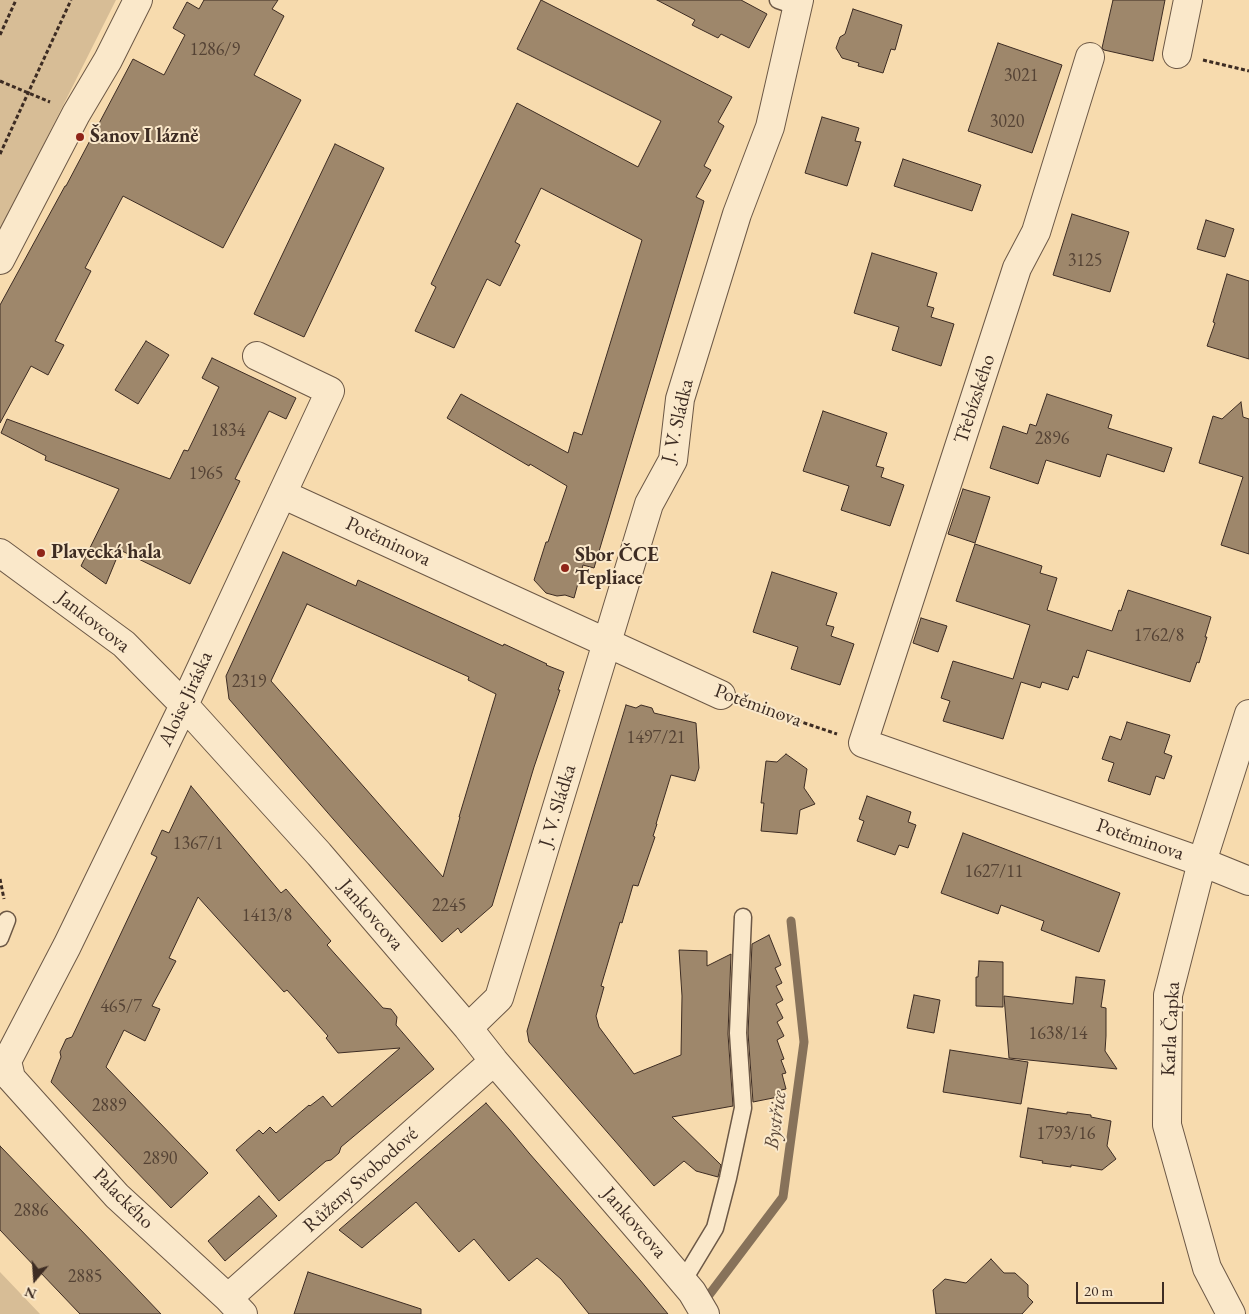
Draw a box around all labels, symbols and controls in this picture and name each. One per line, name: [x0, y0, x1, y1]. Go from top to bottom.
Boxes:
house number: 1286/9: [190, 39, 240, 61]
house number: 3021: [1004, 65, 1038, 87]
house number: 3020: [990, 111, 1024, 133]
place label: Šanov I lázně: [90, 125, 199, 149]
marker: Šanov I lázně: [74, 131, 86, 143]
house number: 3125: [1068, 250, 1102, 272]
street label: Třebízského: [949, 351, 1001, 447]
street label: J. V. Sládka: [657, 377, 699, 465]
house number: 1834: [211, 420, 245, 442]
house number: 2896: [1035, 428, 1069, 450]
house number: 1965: [189, 463, 223, 485]
street label: Potěminova: [342, 512, 434, 572]
place label: Plavecká hala: [51, 541, 162, 565]
place label: Sbor ČCE Tepliace: [575, 544, 659, 591]
marker: Plavecká hala: [35, 547, 47, 559]
marker: Sbor ČCE Tepliace: [559, 562, 571, 574]
street label: Jankovcova: [52, 586, 134, 658]
house number: 1762/8: [1134, 625, 1184, 647]
street label: Aloise Jiráska: [154, 648, 218, 750]
house number: 2319: [232, 671, 266, 693]
street label: Potěminova: [711, 679, 805, 733]
house number: 1497/21: [626, 727, 686, 749]
street label: J. V. Sládka: [534, 762, 582, 850]
street label: Potěminova: [1093, 814, 1187, 866]
house number: 1367/1: [173, 833, 223, 855]
house number: 1627/11: [964, 861, 1024, 883]
street label: Jankovcova: [334, 875, 408, 955]
house number: 2245: [432, 895, 466, 917]
house number: 1413/8: [242, 905, 292, 927]
street label: Karla Čapka: [1157, 981, 1185, 1077]
house number: 465/7: [100, 996, 142, 1018]
house number: 1638/14: [1028, 1023, 1088, 1045]
water label: Bystřice: [759, 1089, 793, 1151]
house number: 2889: [92, 1095, 126, 1117]
street label: Růženy Svobodové: [299, 1122, 423, 1238]
house number: 1793/16: [1036, 1123, 1096, 1145]
house number: 2890: [143, 1148, 177, 1170]
street label: Palackého: [88, 1164, 158, 1234]
street label: Jankovcova: [597, 1183, 671, 1263]
house number: 2886: [14, 1200, 48, 1222]
north arrow: [10, 1254, 60, 1304]
house number: 2885: [68, 1266, 102, 1288]
scale bar: [1079, 1272, 1166, 1304]
text: 20 m: [1084, 1281, 1113, 1300]
text: N: [22, 1283, 39, 1304]

